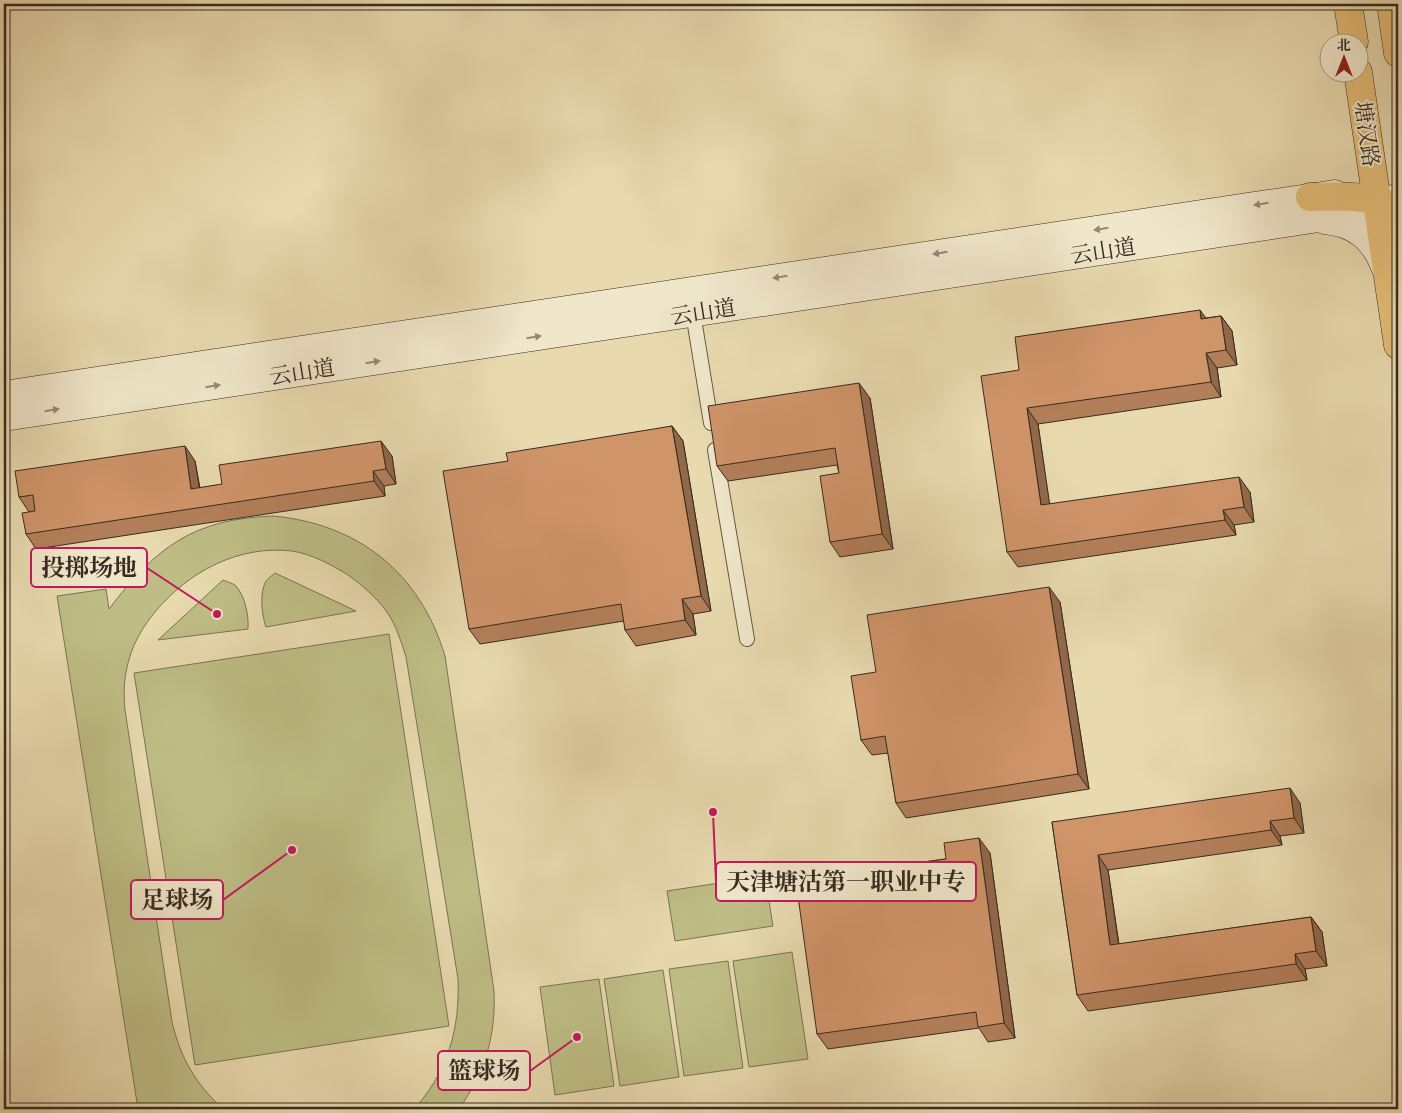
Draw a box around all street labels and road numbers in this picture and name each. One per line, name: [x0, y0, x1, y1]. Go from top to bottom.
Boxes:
street label: 塘汉路: [1348, 99, 1386, 169]
street label: 云山道: [1068, 232, 1138, 270]
street label: 云山道: [668, 293, 738, 331]
street label: 云山道: [267, 353, 337, 391]

